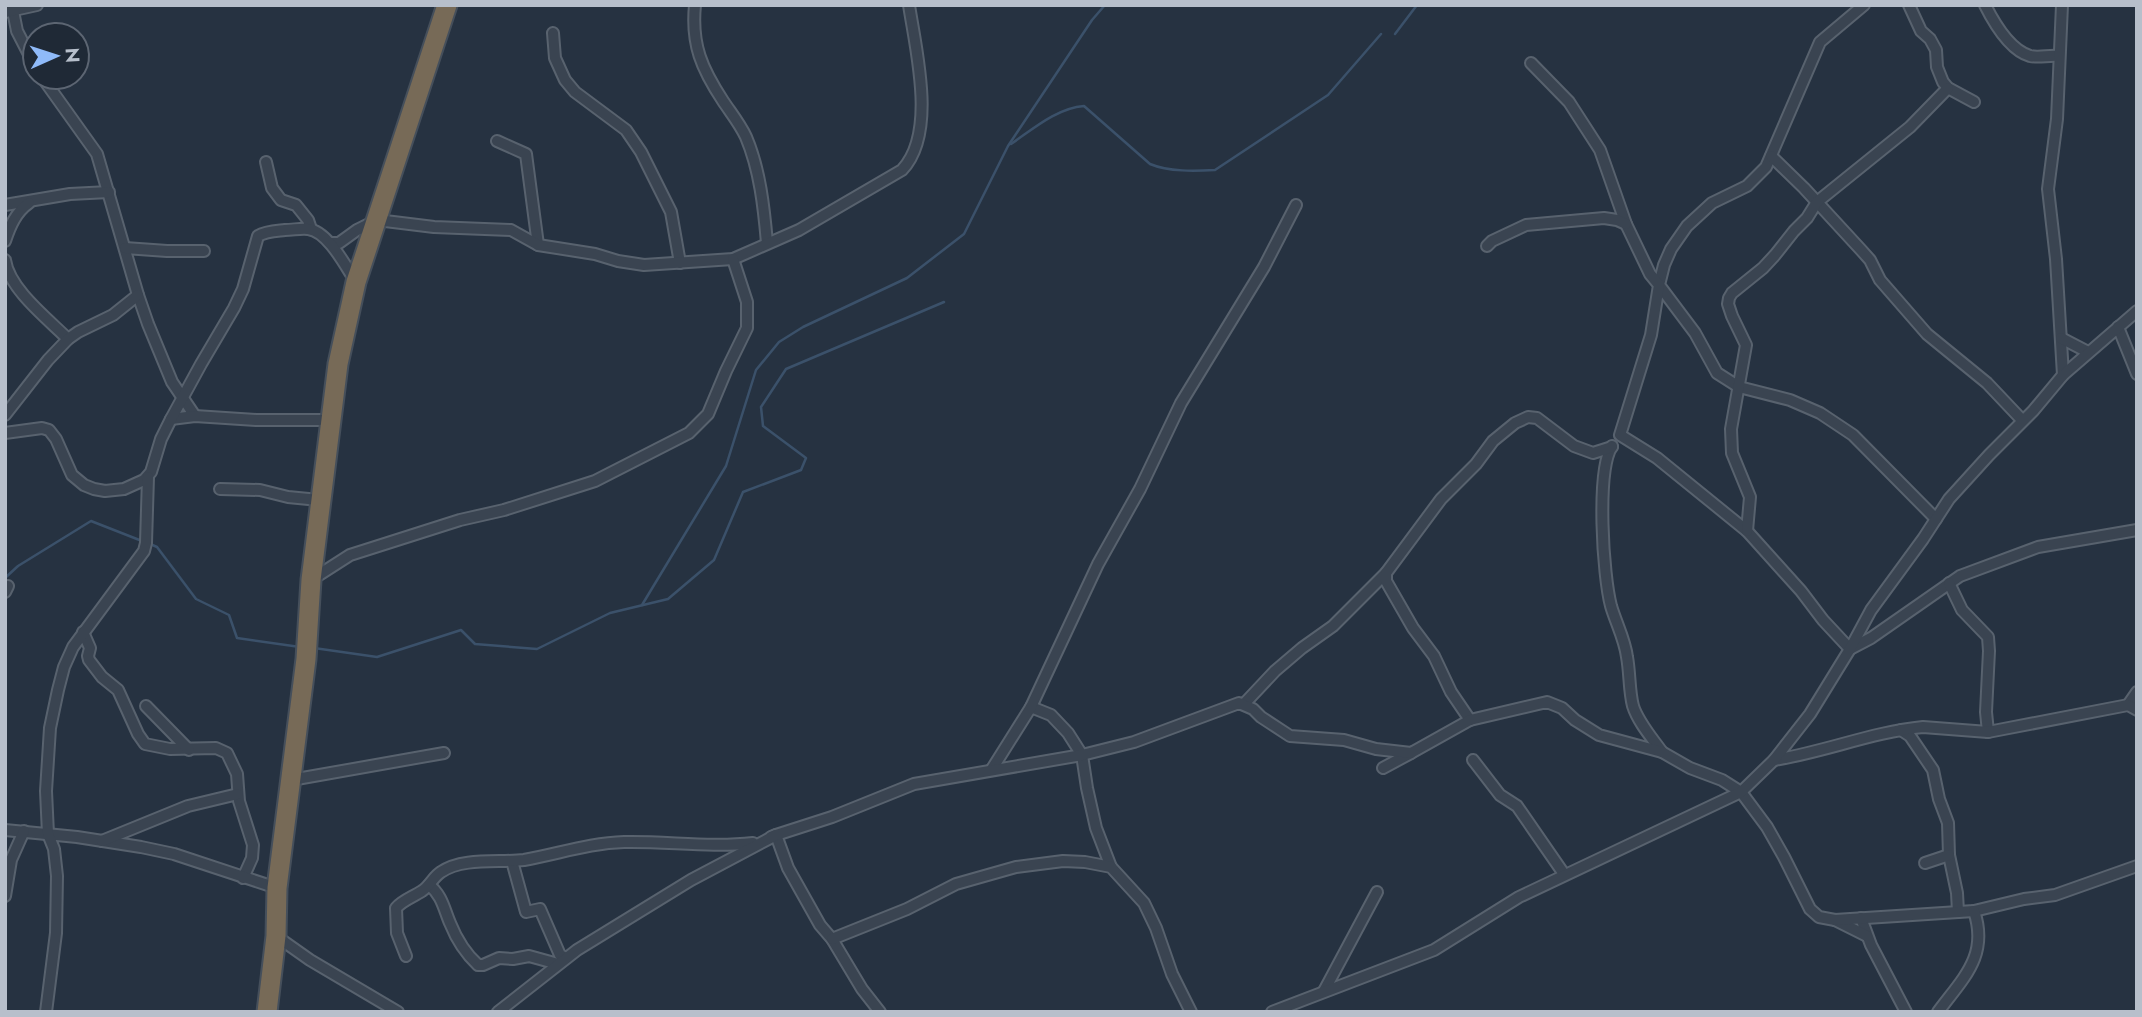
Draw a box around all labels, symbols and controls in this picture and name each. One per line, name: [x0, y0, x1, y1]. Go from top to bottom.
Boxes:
north arrow: [21, 21, 91, 91]
text: N: [59, 47, 86, 63]

